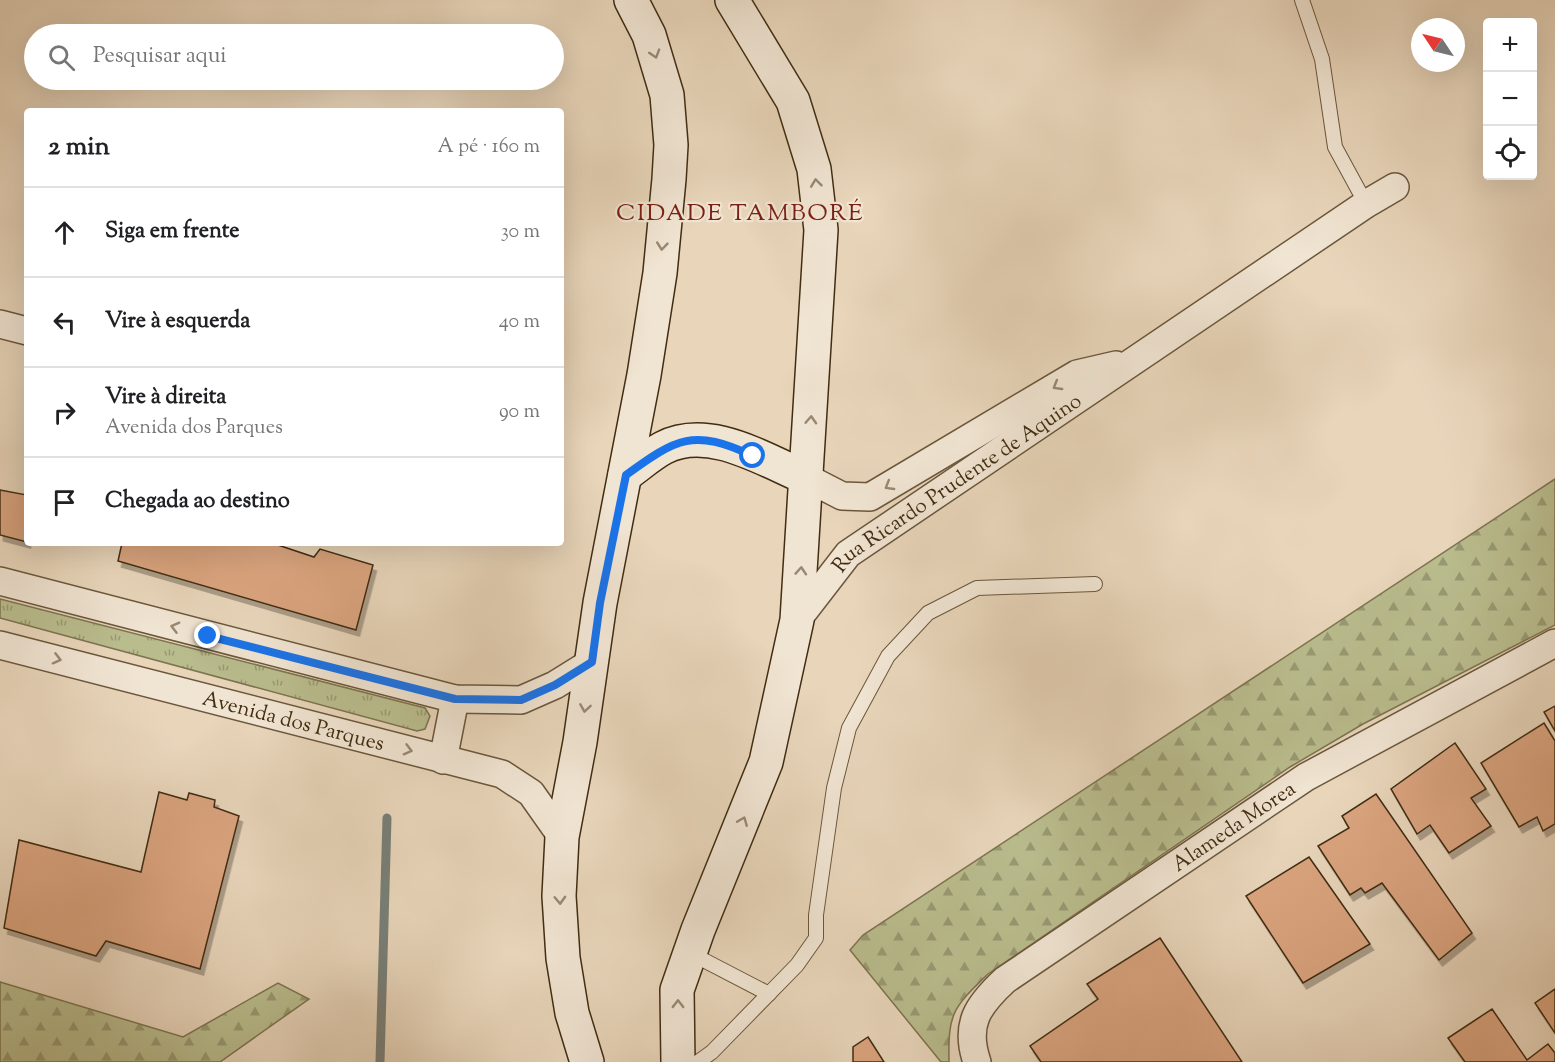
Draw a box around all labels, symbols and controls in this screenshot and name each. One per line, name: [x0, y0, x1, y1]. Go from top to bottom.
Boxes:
north arrow: [1411, 18, 1465, 72]
map controls: [1483, 18, 1537, 180]
button: +: [1483, 18, 1537, 72]
search box: [24, 24, 564, 90]
icon: search: [45, 41, 78, 74]
text: Pesquisar aqui: [93, 41, 227, 73]
one-way arrow: [647, 48, 660, 58]
button: −: [1483, 72, 1537, 126]
button: locate: [1483, 126, 1537, 180]
text: 2 min: [48, 129, 110, 166]
text: A pé · 160 m: [437, 133, 540, 162]
one-way arrow: [810, 179, 822, 188]
district label: CIDADE TAMBORÉ: [616, 197, 864, 231]
icon: ahead: [48, 216, 81, 249]
text: Siga em frente: [105, 216, 240, 248]
text: 30 m: [501, 218, 540, 247]
one-way arrow: [656, 242, 669, 251]
icon: left: [48, 306, 81, 339]
text: Vire à esquerda: [105, 306, 250, 338]
text: 40 m: [499, 308, 540, 337]
one-way arrow: [1053, 379, 1063, 391]
text: Vire à direita: [105, 382, 227, 414]
street label: Rua Ricardo Prudente de Aquino: [826, 387, 1088, 580]
icon: right: [48, 396, 81, 429]
text: 90 m: [499, 398, 540, 427]
text: Avenida dos Parques: [105, 414, 283, 443]
one-way arrow: [804, 415, 817, 424]
route start: [739, 442, 765, 468]
one-way arrow: [885, 478, 895, 490]
icon: arrive: [48, 486, 81, 519]
text: Chegada ao destino: [105, 486, 290, 518]
one-way arrow: [794, 566, 807, 575]
one-way arrow: [170, 621, 180, 634]
route end: [194, 622, 220, 648]
one-way arrow: [52, 652, 62, 665]
street label: Avenida dos Parques: [199, 685, 387, 760]
one-way arrow: [580, 703, 592, 712]
one-way arrow: [403, 743, 413, 756]
street label: Alameda Morea: [1167, 775, 1303, 880]
one-way arrow: [736, 816, 748, 827]
one-way arrow: [553, 896, 566, 905]
one-way arrow: [671, 999, 684, 1008]

